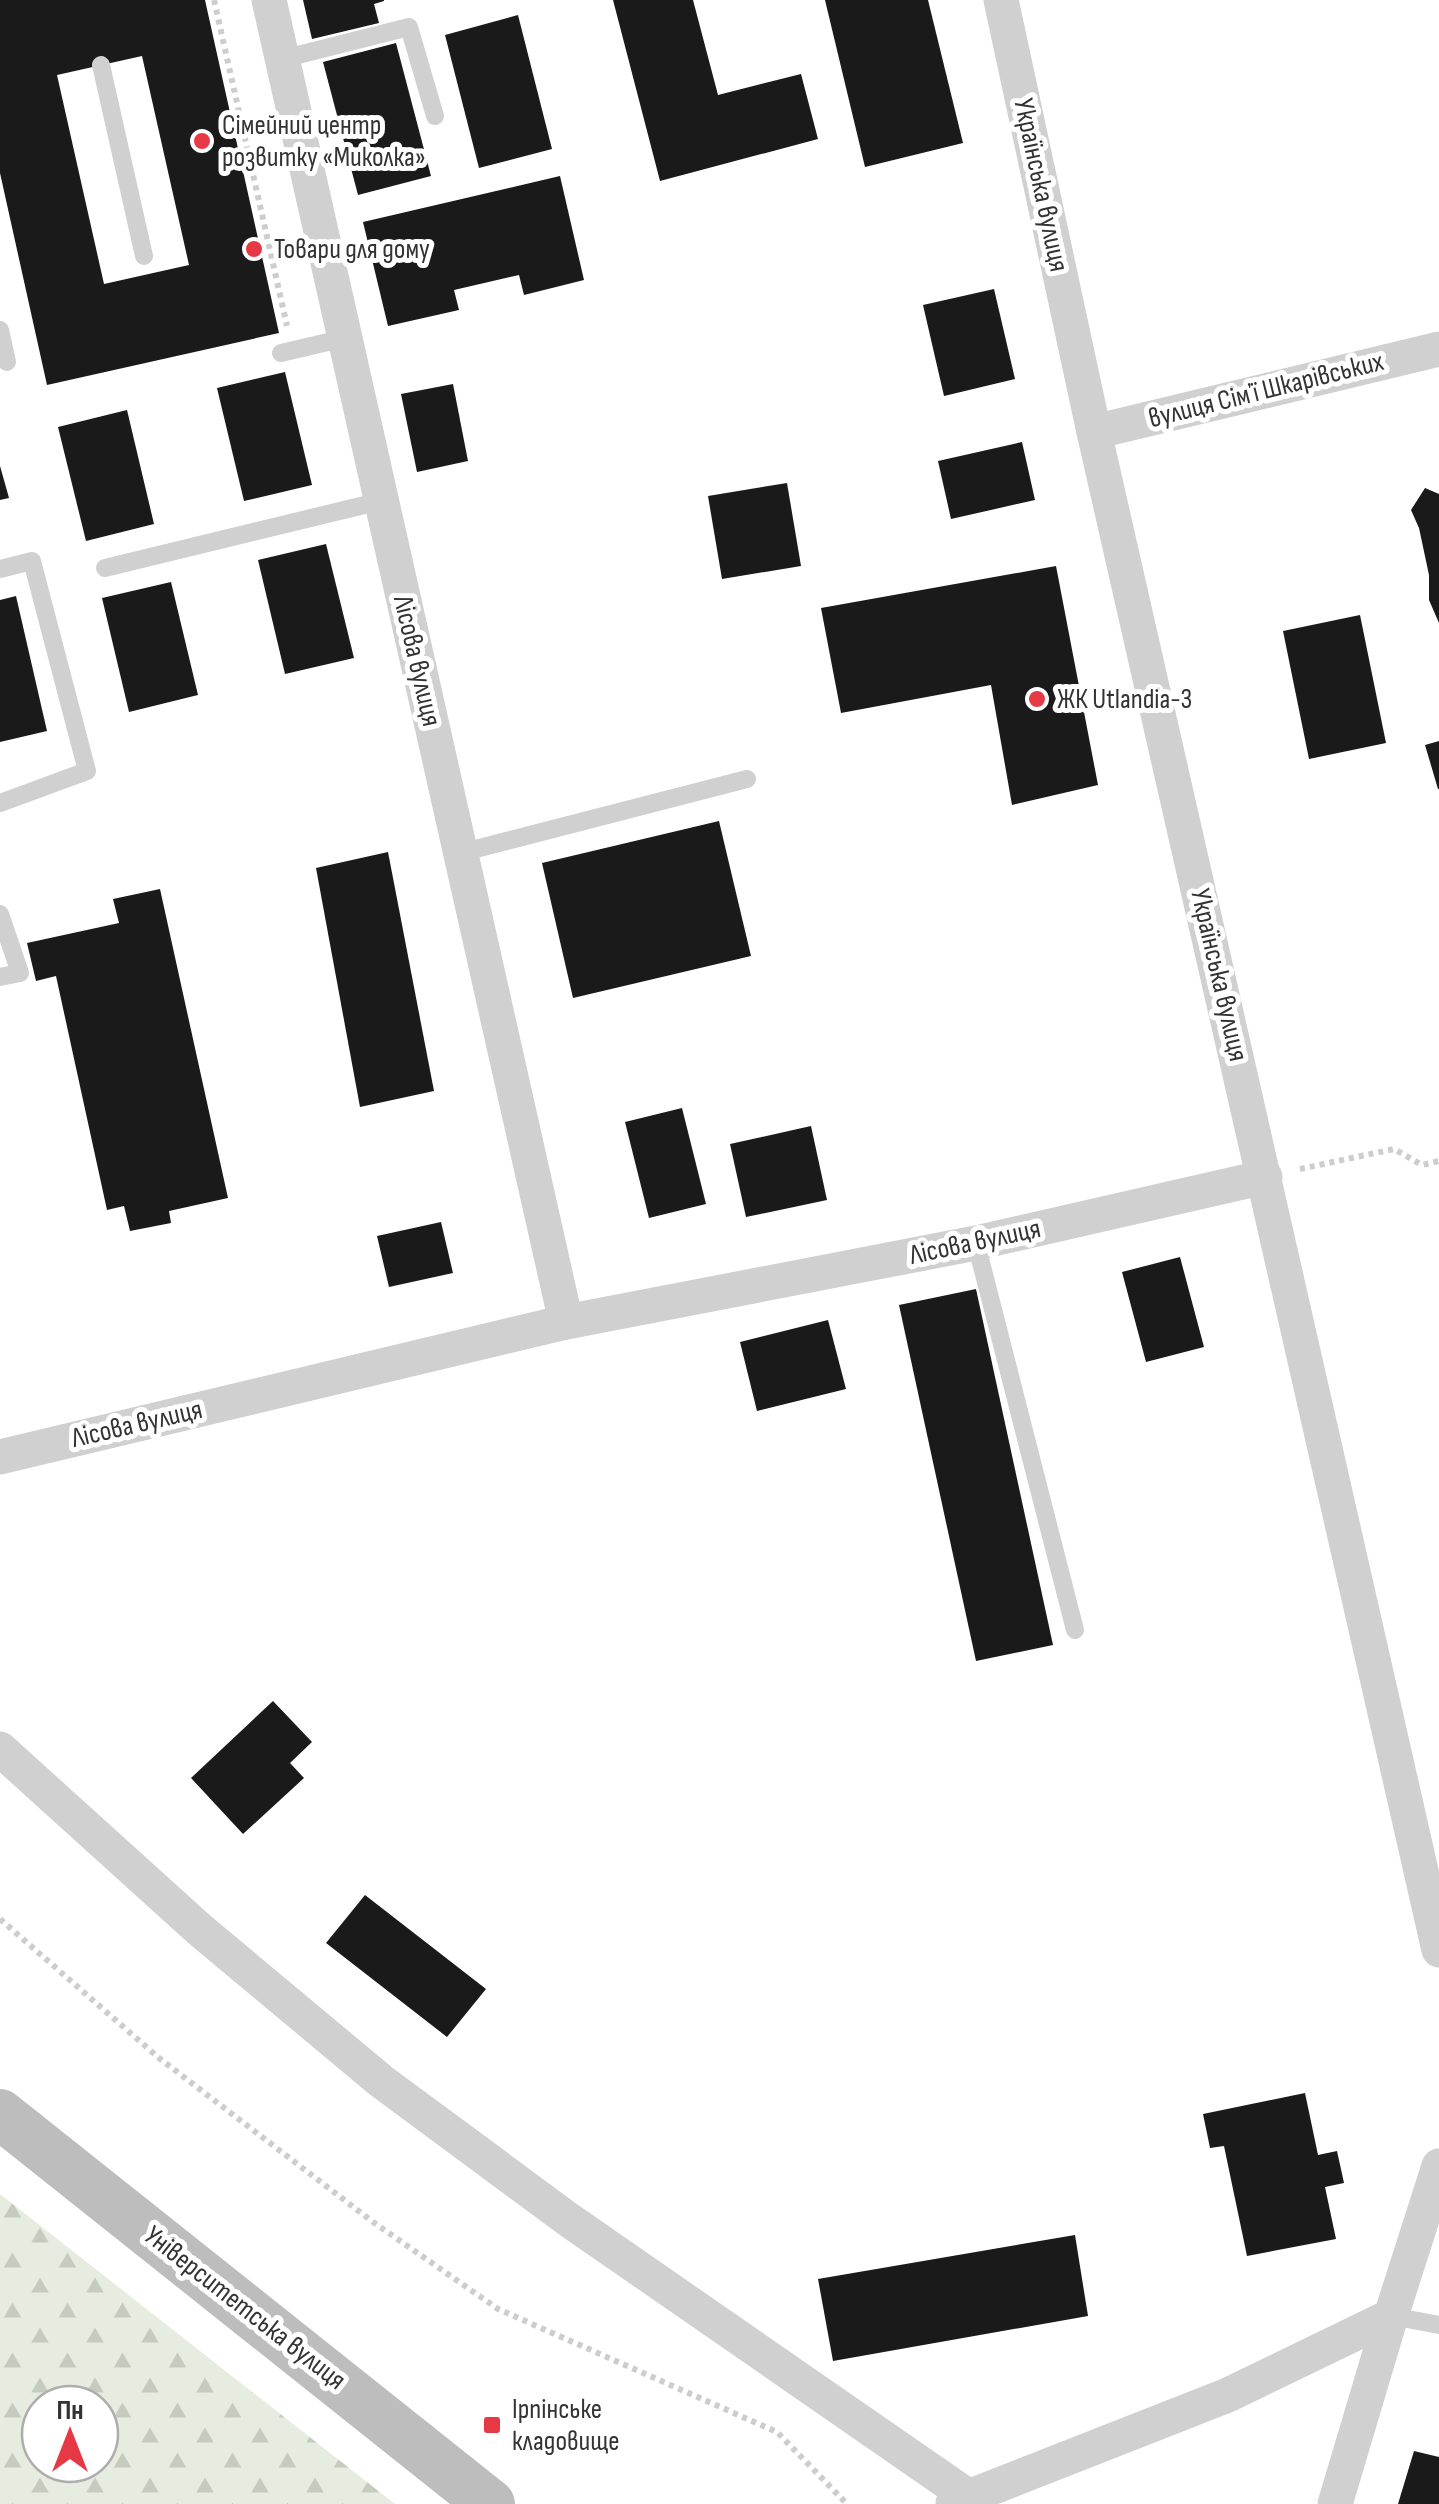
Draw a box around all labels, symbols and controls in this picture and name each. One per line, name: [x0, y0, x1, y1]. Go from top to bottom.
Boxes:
street label: Українська вулиця: [1007, 95, 1075, 275]
place label: Сімейний центр розвитку «Миколка»: [222, 109, 426, 174]
marker: Сімейний центр розвитку «Миколка»: [191, 130, 213, 152]
place label: Товари для дому: [274, 233, 430, 266]
marker: Товари для дому: [243, 238, 265, 260]
street label: вулиця Сімʼї Шкарівських: [1145, 345, 1387, 435]
street label: Лісова вулиця: [386, 591, 448, 730]
place label: ЖК Utlandia-3: [1057, 683, 1192, 716]
marker: ЖК Utlandia-3: [1026, 688, 1048, 710]
street label: Українська вулиця: [1183, 885, 1255, 1065]
street label: Лісова вулиця: [905, 1212, 1044, 1272]
street label: Лісова вулиця: [67, 1393, 206, 1455]
street label: Університетська вулиця: [138, 2219, 352, 2397]
north arrow: [20, 2384, 120, 2484]
place label: Ірпінське кладовище: [512, 2393, 619, 2458]
text: Пн: [56, 2394, 84, 2427]
marker: Ірпінське кладовище: [481, 2414, 503, 2436]

